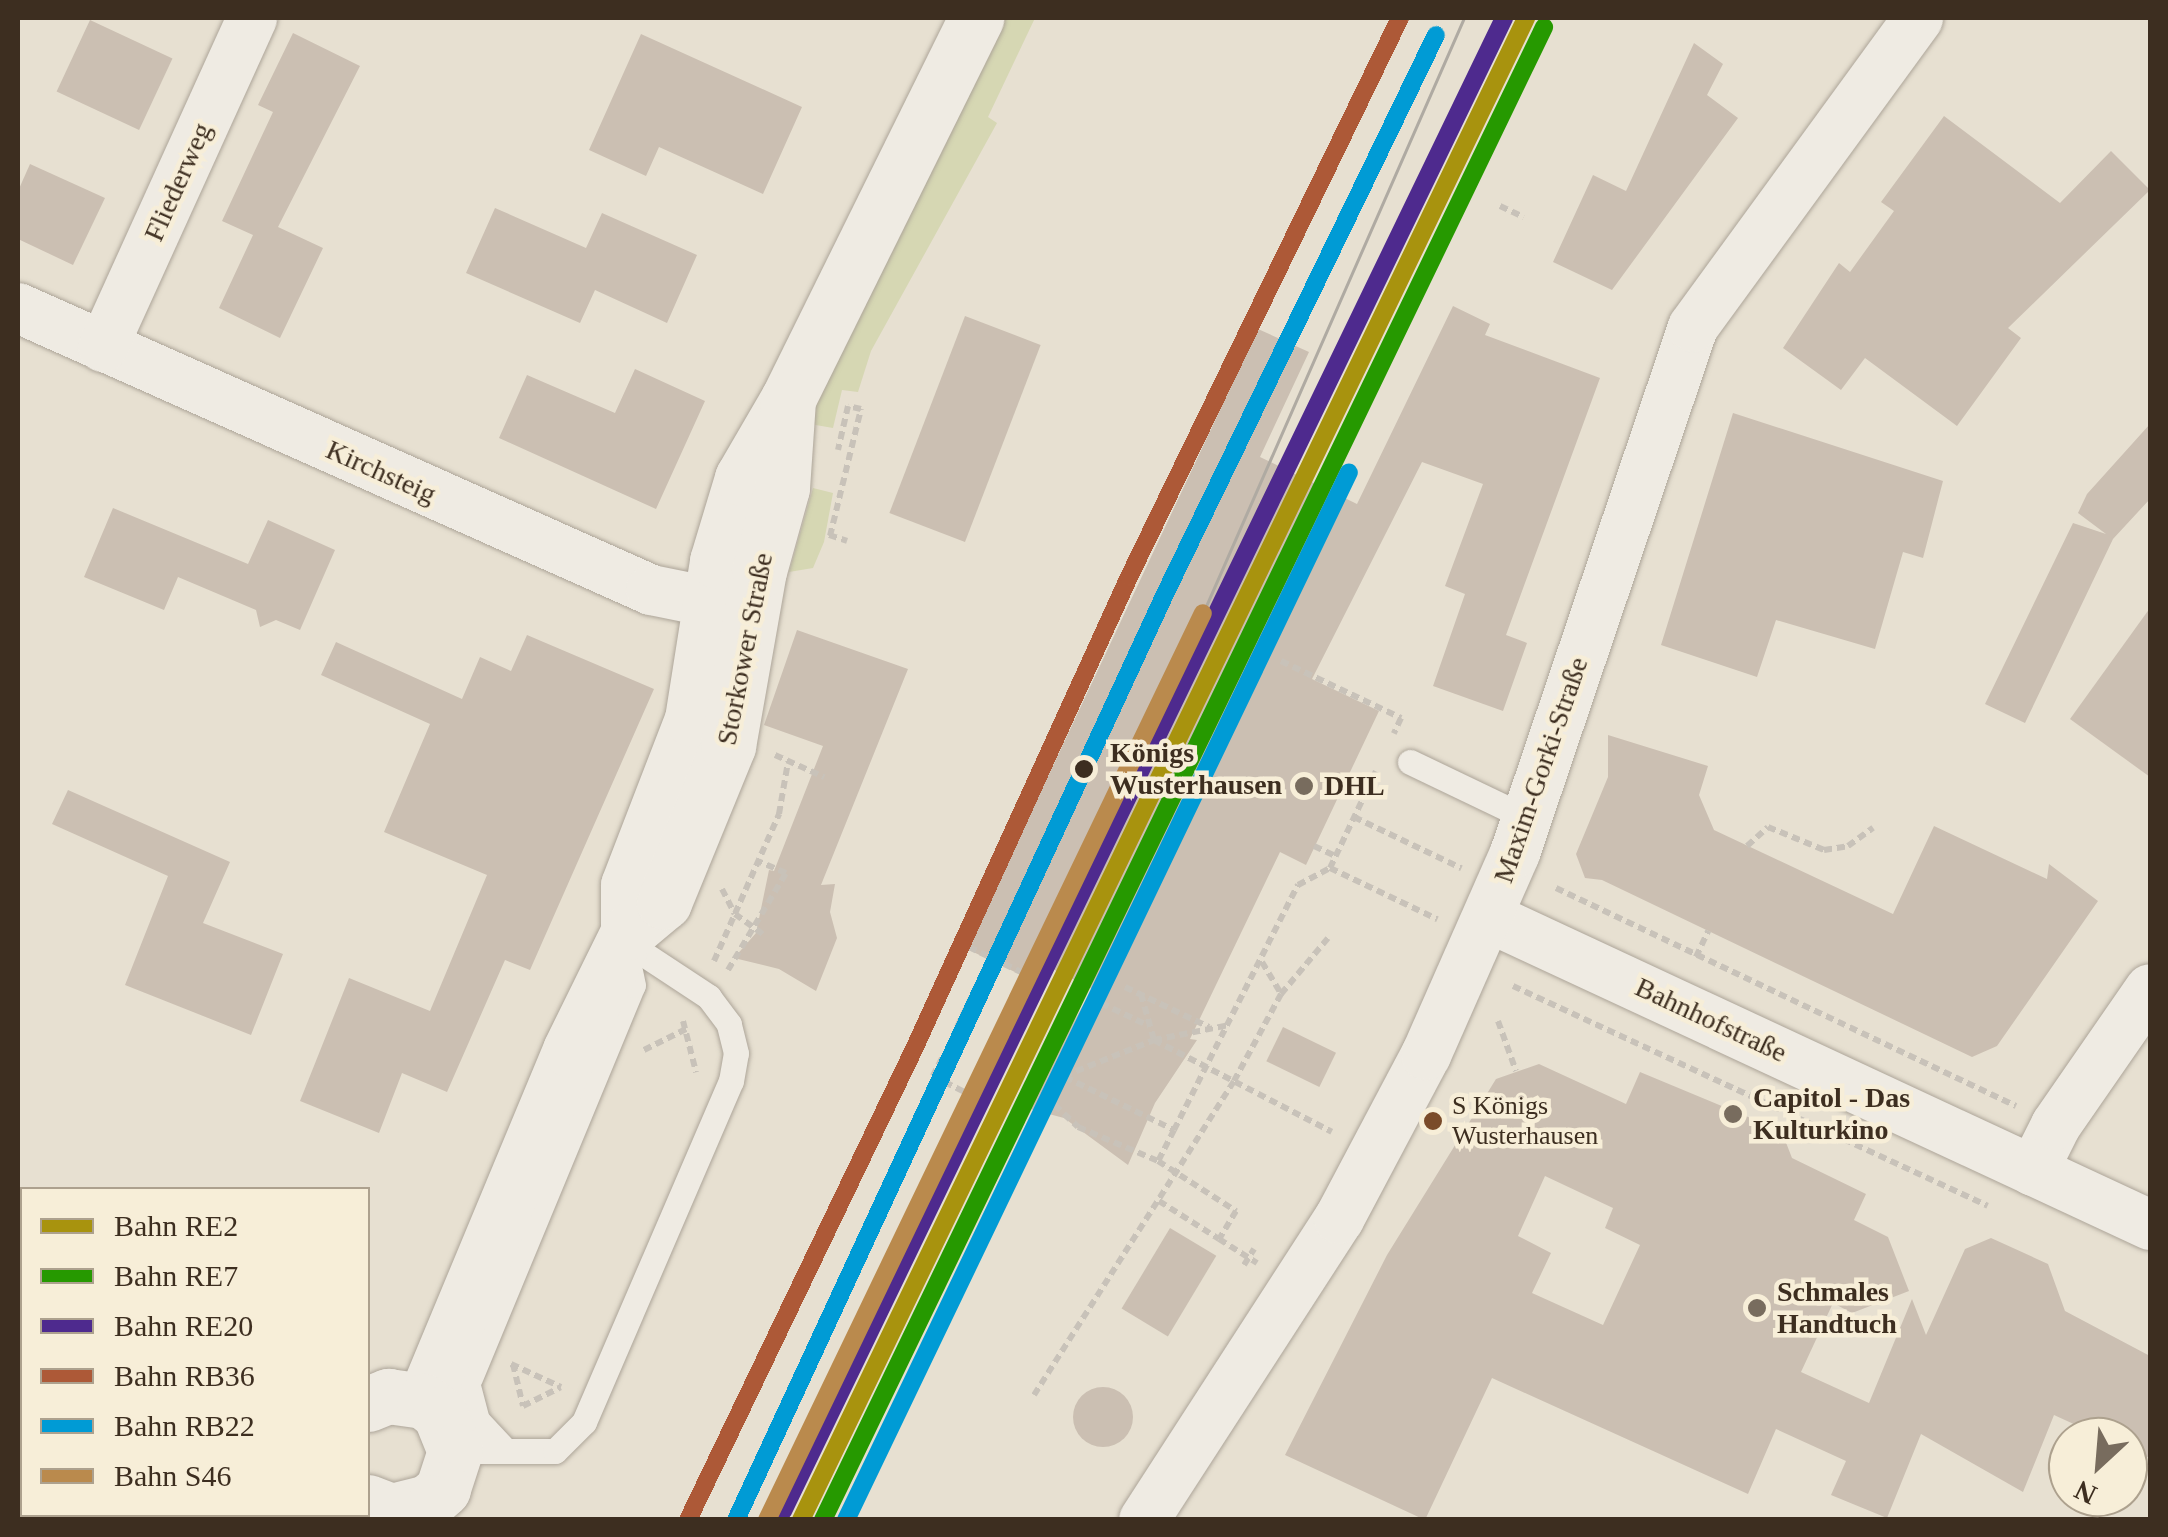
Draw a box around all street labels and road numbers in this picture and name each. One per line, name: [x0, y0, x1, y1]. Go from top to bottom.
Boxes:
street label: Fliederweg: [137, 118, 219, 246]
street label: Kirchsteig: [321, 433, 441, 511]
street label: Storkower Straße: [710, 550, 780, 748]
street label: Maxim-Gorki-Straße: [1487, 653, 1595, 887]
street label: Bahnhofstraße: [1630, 970, 1792, 1070]

